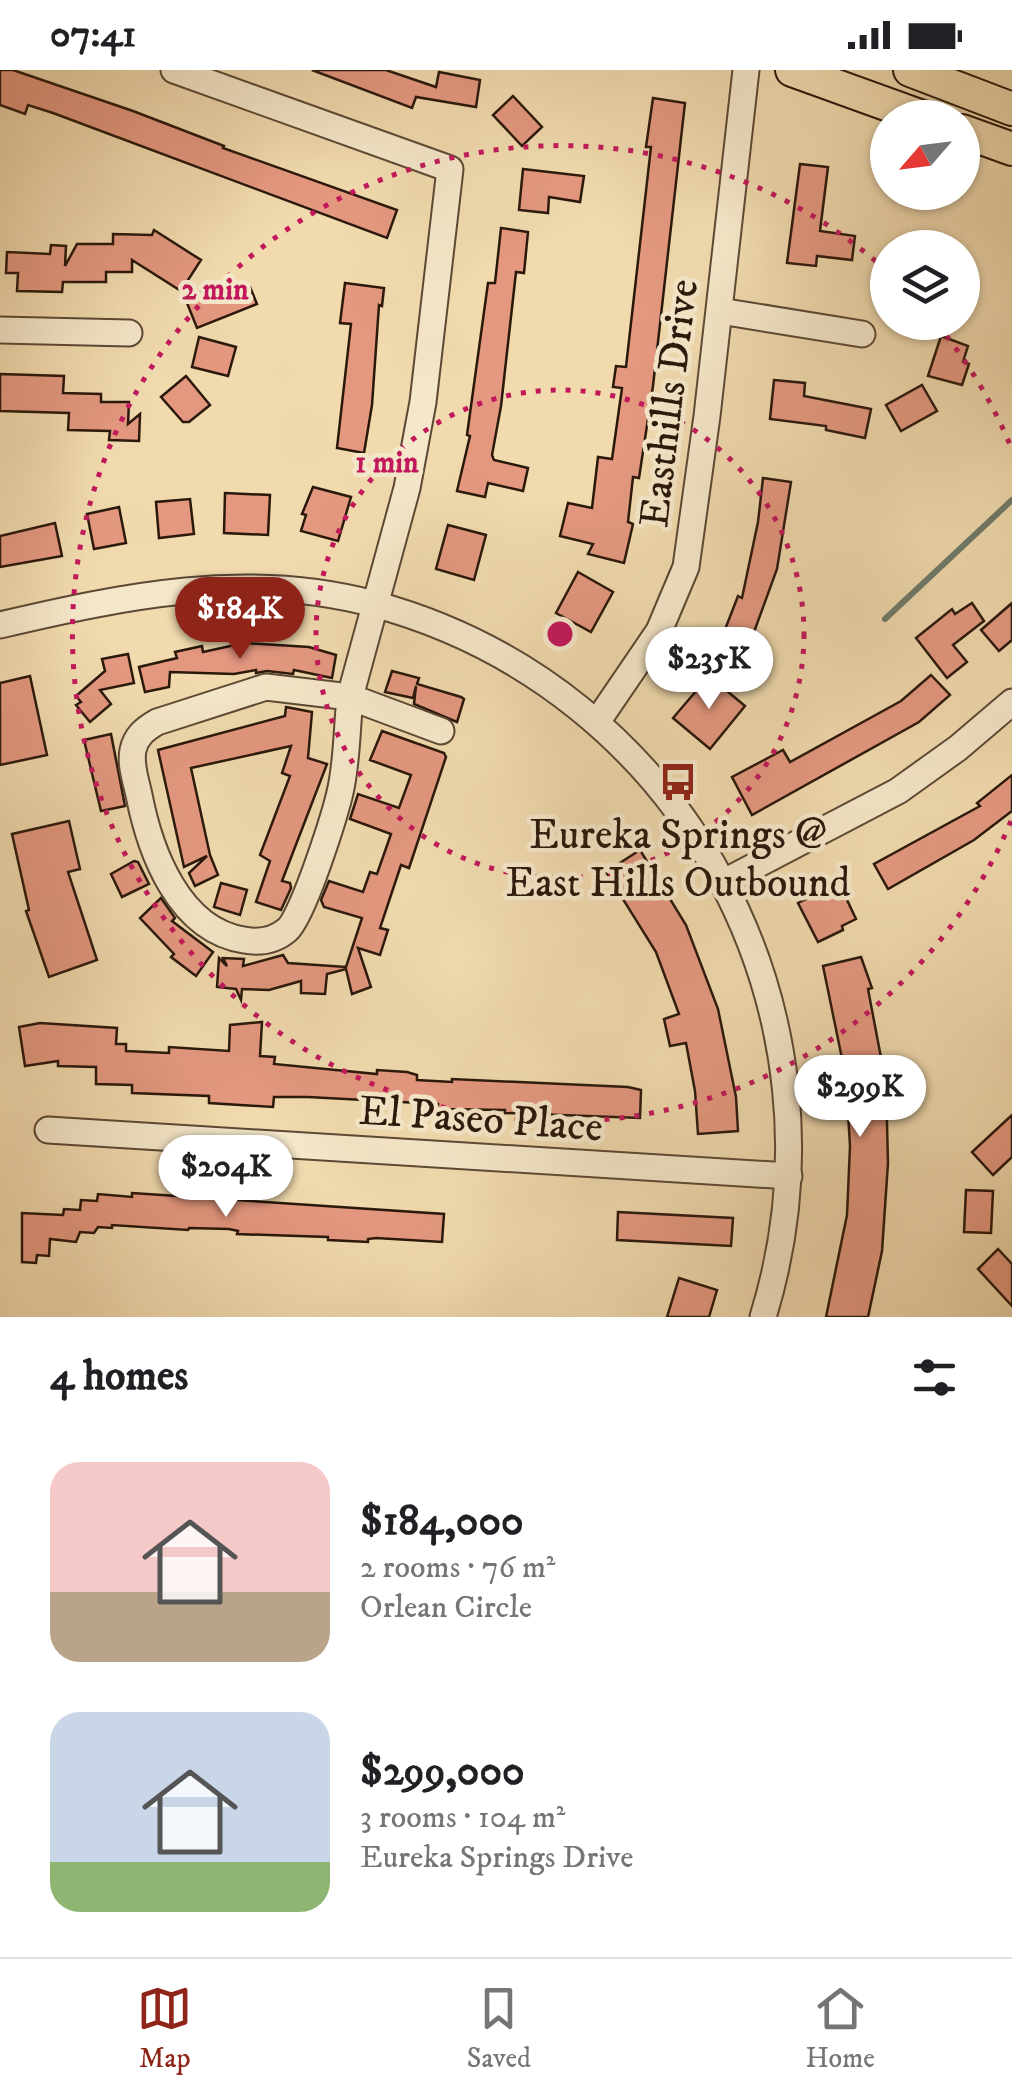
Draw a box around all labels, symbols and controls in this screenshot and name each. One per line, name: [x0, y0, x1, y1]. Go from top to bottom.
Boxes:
text: 07:41: [50, 11, 136, 59]
north arrow: [870, 100, 980, 210]
map controls: [870, 100, 980, 340]
button: layers: [870, 230, 980, 340]
text: 2 min: [181, 272, 249, 309]
street label: Easthills Drive: [629, 276, 711, 530]
text: 1 min: [355, 445, 419, 482]
pin: $184K: [170, 577, 310, 662]
text: $184K: [197, 589, 283, 629]
centre of rings: [542, 616, 578, 652]
pin: $235K: [639, 627, 779, 712]
text: $235K: [667, 639, 751, 679]
bus stop icon: Eureka Springs @ East Hills Outbound: [657, 761, 699, 803]
place label: Eureka Springs @ East Hills Outbound: [505, 810, 851, 910]
pin: $299K: [790, 1055, 930, 1140]
text: $299K: [816, 1067, 904, 1107]
street label: El Paseo Place: [357, 1086, 605, 1154]
pin: $204K: [156, 1135, 296, 1220]
text: $204K: [180, 1147, 272, 1187]
icon: filters: [907, 1350, 962, 1405]
text: 4 homes: [50, 1351, 188, 1403]
text: $184,000: [360, 1496, 524, 1548]
icon: home: [130, 1502, 250, 1622]
text: 2 rooms · 76 m²: [360, 1548, 555, 1588]
text: Orlean Circle: [360, 1588, 532, 1628]
text: $299,000: [360, 1746, 525, 1798]
icon: home: [130, 1752, 250, 1872]
text: 3 rooms · 104 m²: [360, 1798, 565, 1838]
text: Eureka Springs Drive: [360, 1838, 634, 1878]
tab: Map: [137, 1981, 192, 2076]
tab: Saved: [467, 1981, 531, 2076]
tab: Home: [806, 1981, 875, 2076]

